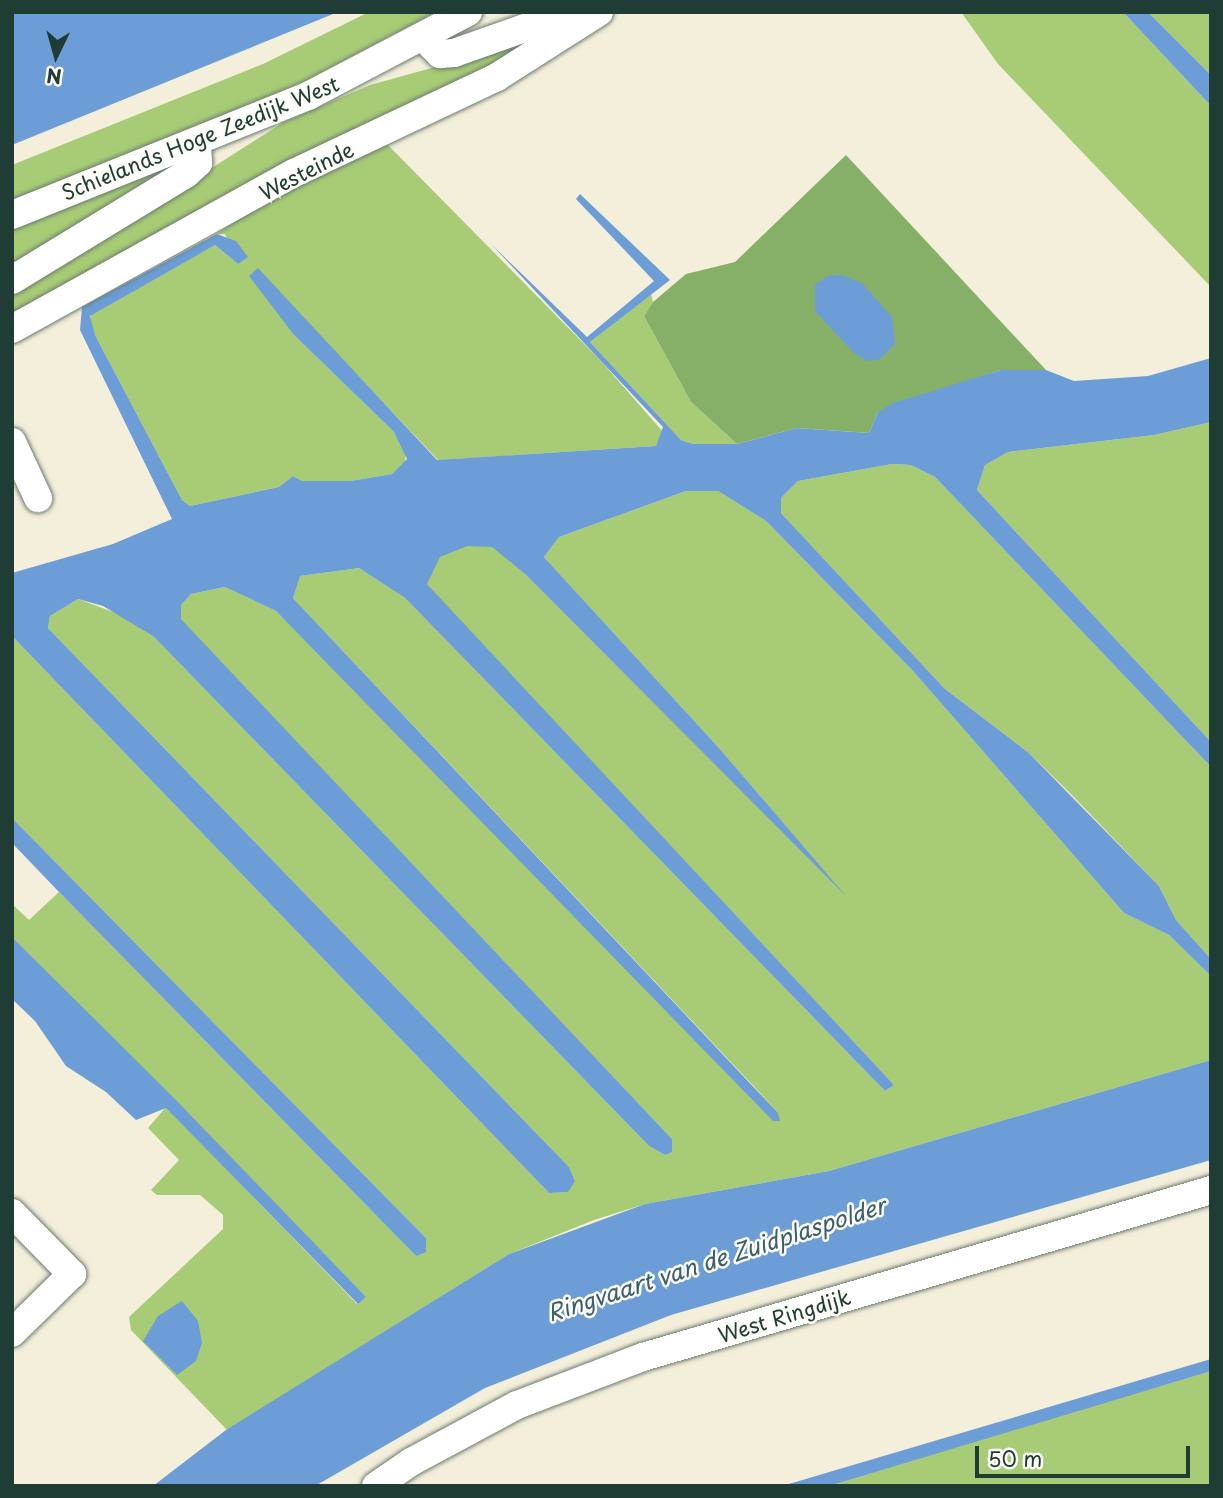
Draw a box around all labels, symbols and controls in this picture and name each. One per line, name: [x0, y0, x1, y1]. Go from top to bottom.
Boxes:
north arrow: [21, 21, 91, 91]
text: N: [45, 62, 63, 92]
street label: Schielands Hoge Zeedijk West: [58, 70, 342, 204]
street label: Westeinde: [255, 136, 357, 204]
water label: Ringvaart van de Zuidplaspolder: [542, 1191, 890, 1327]
street label: West Ringdijk: [715, 1283, 853, 1347]
scale bar: [978, 1432, 1193, 1476]
text: 50 m: [988, 1442, 1042, 1474]

